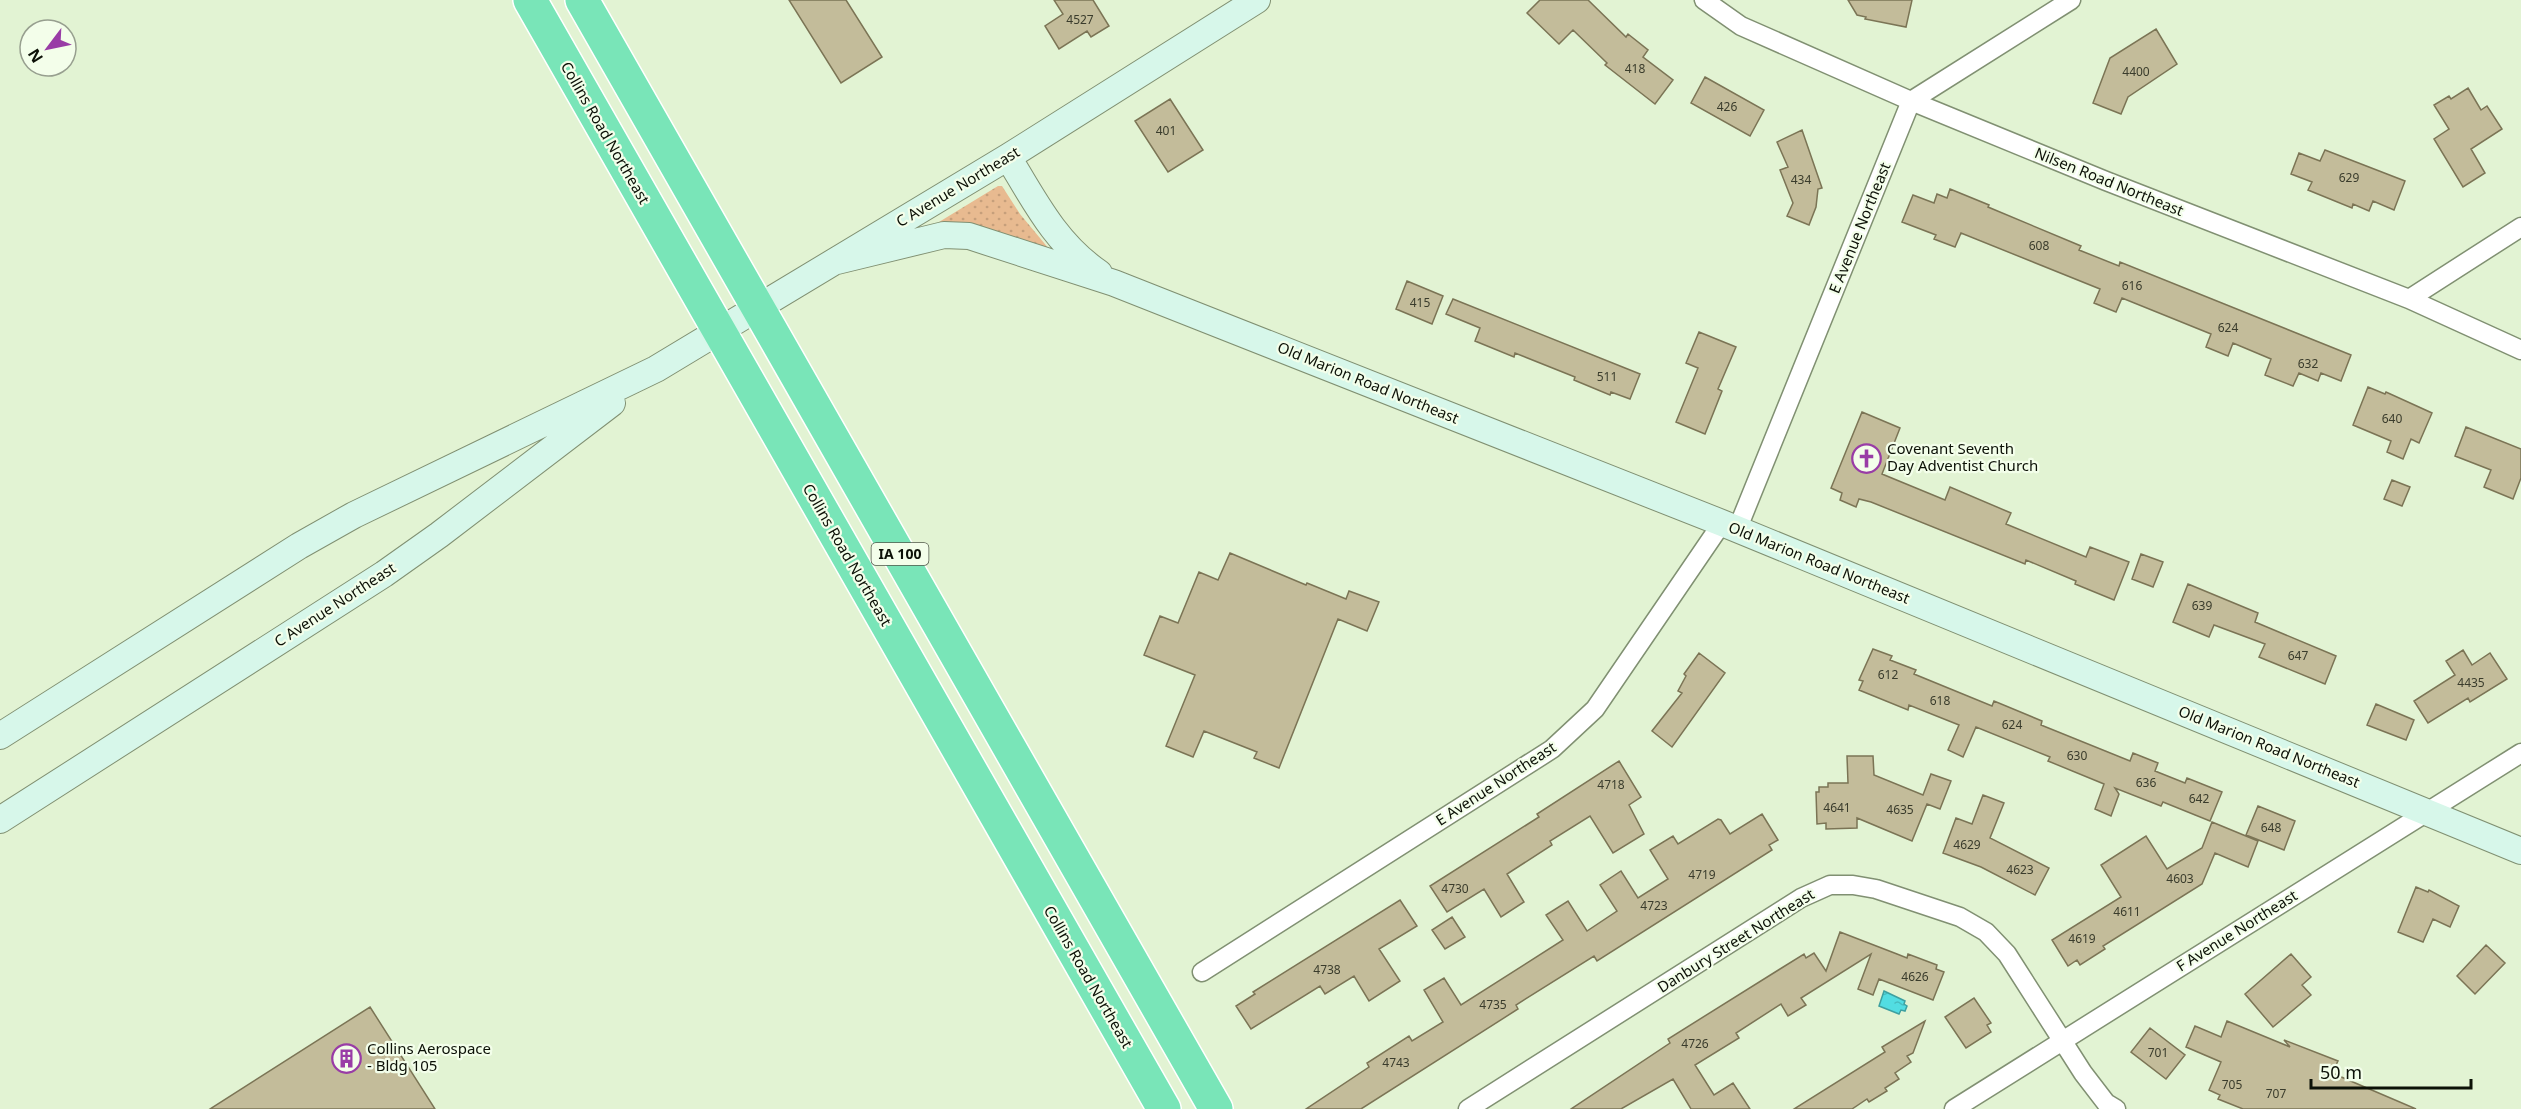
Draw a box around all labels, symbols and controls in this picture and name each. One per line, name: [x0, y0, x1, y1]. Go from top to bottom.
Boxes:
house number: 4527: [1066, 11, 1094, 28]
north arrow: [18, 18, 78, 78]
text: N: [23, 45, 48, 67]
street label: Collins Road Northeast: [557, 58, 655, 208]
house number: 418: [1625, 60, 1645, 77]
house number: 4400: [2122, 63, 2150, 80]
house number: 426: [1717, 98, 1737, 115]
house number: 401: [1156, 122, 1176, 139]
street label: C Avenue Northeast: [892, 141, 1023, 231]
street label: Nilsen Road Northeast: [2032, 142, 2187, 220]
street label: E Avenue Northeast: [1824, 159, 1895, 296]
house number: 629: [2339, 169, 2359, 186]
house number: 434: [1791, 171, 1811, 188]
house number: 608: [2029, 237, 2049, 254]
house number: 616: [2122, 277, 2142, 294]
house number: 415: [1410, 294, 1430, 311]
house number: 624: [2218, 319, 2238, 336]
street label: Old Marion Road Northeast: [1275, 336, 1463, 428]
house number: 632: [2298, 355, 2318, 372]
house number: 511: [1597, 368, 1617, 385]
house number: 640: [2382, 410, 2402, 427]
place label: Covenant Seventh Day Adventist Church: [1887, 438, 2038, 475]
church icon: Covenant Seventh Day Adventist Church: [1850, 442, 1882, 474]
street label: Collins Road Northeast: [799, 480, 897, 630]
street label: Old Marion Road Northeast: [1726, 516, 1914, 608]
road number: IA 100: [872, 543, 928, 565]
street label: C Avenue Northeast: [270, 557, 399, 651]
house number: 639: [2192, 597, 2212, 614]
house number: 647: [2288, 647, 2308, 664]
house number: 612: [1878, 666, 1898, 683]
house number: 4435: [2457, 674, 2485, 691]
house number: 618: [1930, 692, 1950, 709]
street label: Old Marion Road Northeast: [2176, 700, 2364, 792]
house number: 624: [2002, 716, 2022, 733]
street label: E Avenue Northeast: [1431, 736, 1560, 830]
house number: 630: [2067, 747, 2087, 764]
house number: 636: [2136, 774, 2156, 791]
house number: 4718: [1597, 776, 1625, 793]
house number: 642: [2189, 790, 2209, 807]
house number: 4641: [1823, 799, 1851, 816]
house number: 4635: [1886, 801, 1914, 818]
house number: 648: [2261, 819, 2281, 836]
house number: 4629: [1953, 836, 1981, 853]
house number: 4623: [2006, 861, 2034, 878]
house number: 4719: [1688, 866, 1716, 883]
house number: 4603: [2166, 870, 2194, 887]
house number: 4730: [1441, 880, 1469, 897]
street label: Danbury Street Northeast: [1653, 883, 1818, 997]
street label: F Avenue Northeast: [2172, 885, 2301, 975]
house number: 4723: [1640, 897, 1668, 914]
street label: Collins Road Northeast: [1040, 902, 1138, 1052]
house number: 4611: [2113, 903, 2141, 920]
house number: 4619: [2068, 930, 2096, 947]
house number: 4738: [1313, 961, 1341, 978]
house number: 4626: [1901, 968, 1929, 985]
house number: 4735: [1479, 996, 1507, 1013]
house number: 4726: [1681, 1035, 1709, 1052]
place label: Collins Aerospace - Bldg 105: [367, 1038, 491, 1075]
building icon: Collins Aerospace - Bldg 105: [330, 1042, 362, 1074]
house number: 701: [2148, 1044, 2168, 1061]
scale bar: [2311, 1052, 2472, 1090]
house number: 4743: [1382, 1054, 1410, 1071]
text: 50 m: [2320, 1060, 2362, 1084]
house number: 705: [2222, 1076, 2242, 1093]
house number: 707: [2266, 1085, 2286, 1102]

